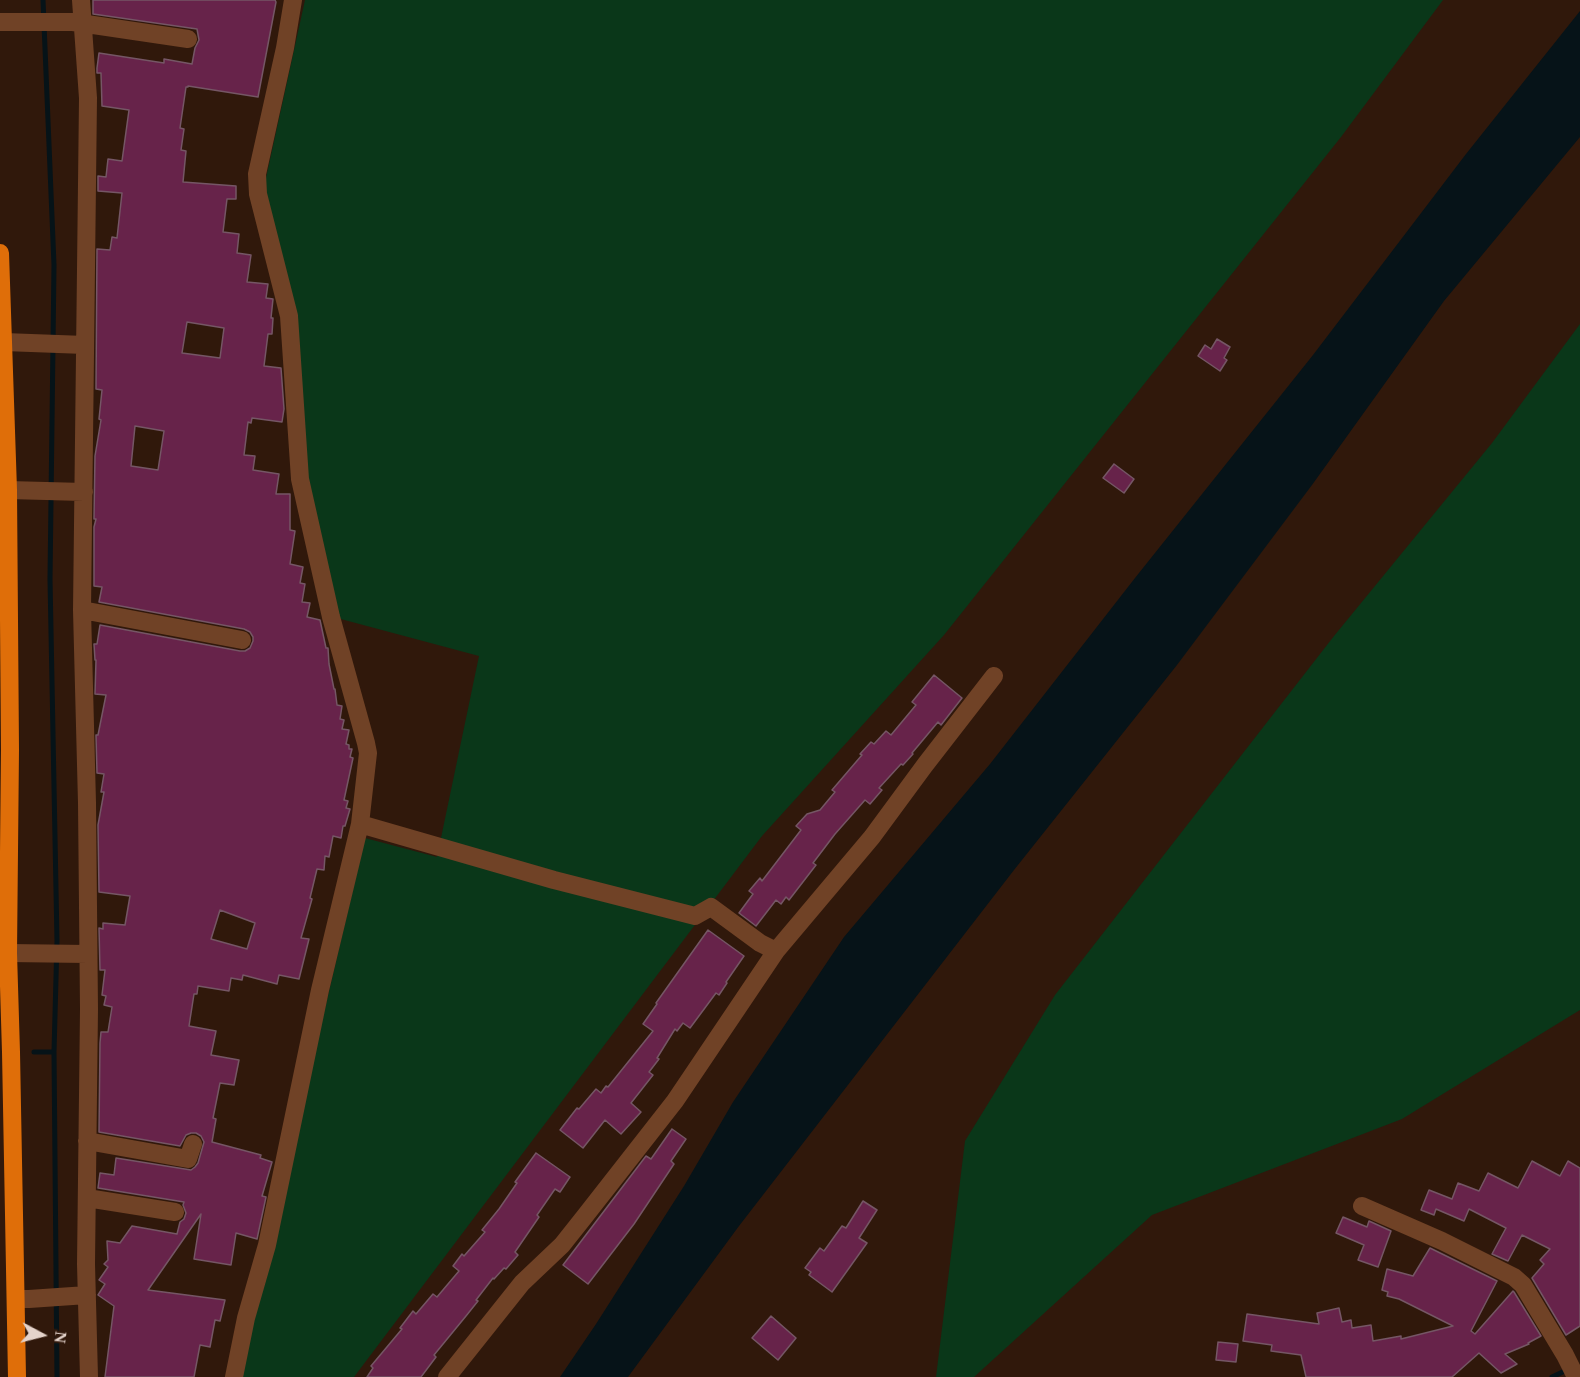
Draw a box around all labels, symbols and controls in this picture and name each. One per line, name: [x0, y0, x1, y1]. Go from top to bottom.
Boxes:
north arrow: [12, 1305, 72, 1365]
text: N: [51, 1330, 70, 1344]

